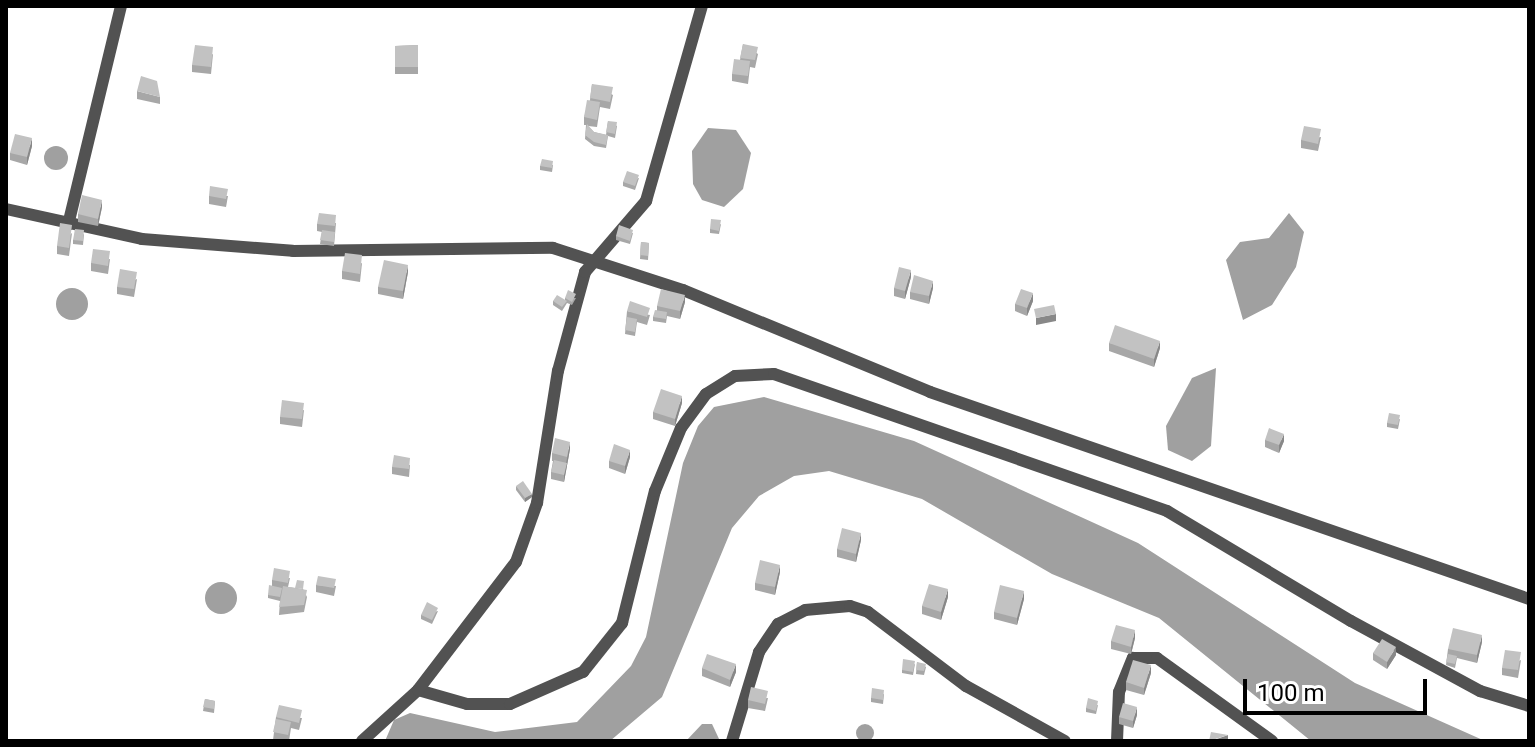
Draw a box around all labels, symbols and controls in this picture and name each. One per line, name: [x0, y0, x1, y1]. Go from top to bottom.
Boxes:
scale bar: [1247, 663, 1431, 713]
text: 100 m: [1257, 679, 1324, 707]

